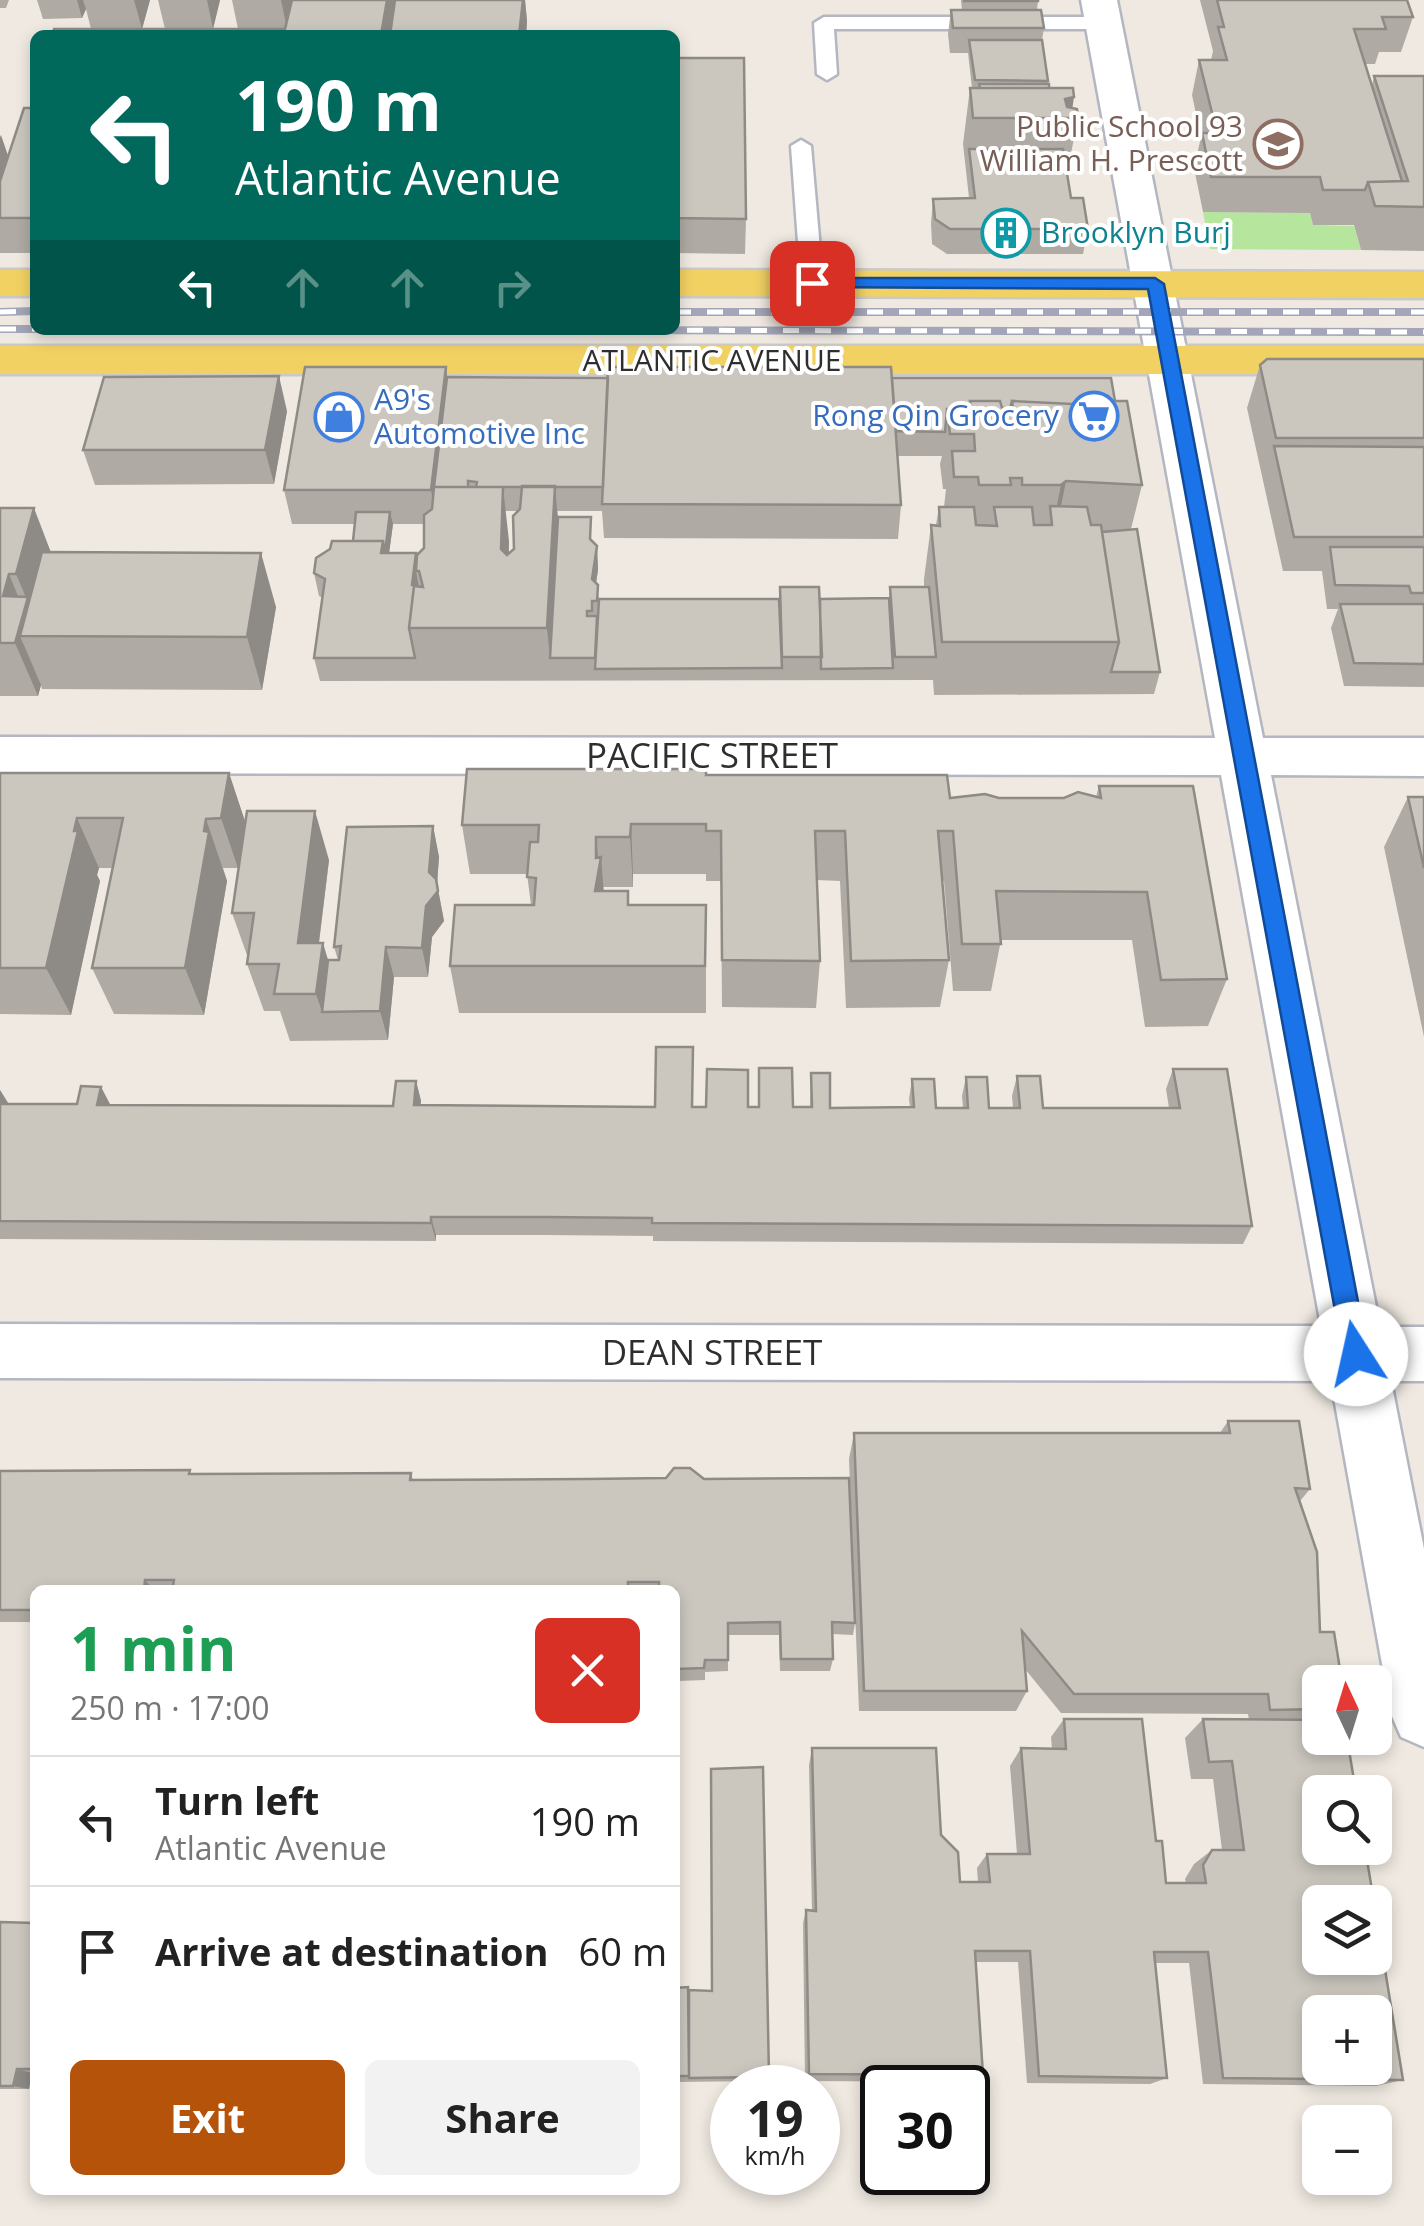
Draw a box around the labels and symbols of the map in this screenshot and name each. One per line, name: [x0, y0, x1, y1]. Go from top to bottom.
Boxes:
place label: Public School 93 William H. Prescott: [980, 105, 1243, 180]
school or university icon: Public School 93 William H. Prescott: [1252, 118, 1304, 170]
building icon: Brooklyn Burj: [980, 207, 1032, 259]
place label: Brooklyn Burj: [1041, 211, 1231, 252]
pin: [770, 241, 855, 326]
street label: ATLANTIC AVENUE: [583, 339, 841, 380]
place label: A9's Automotive Inc: [374, 378, 585, 453]
supermarket icon: Rong Qin Grocery: [1068, 390, 1120, 442]
shop icon: A9's Automotive Inc: [313, 391, 365, 443]
place label: Rong Qin Grocery: [812, 394, 1060, 435]
street label: PACIFIC STREET: [586, 731, 838, 778]
position arrow: [1304, 1302, 1408, 1406]
street label: DEAN STREET: [602, 1328, 822, 1375]
north arrow: [1302, 1665, 1392, 1755]
speed limit sign: 30: [860, 2065, 990, 2195]

